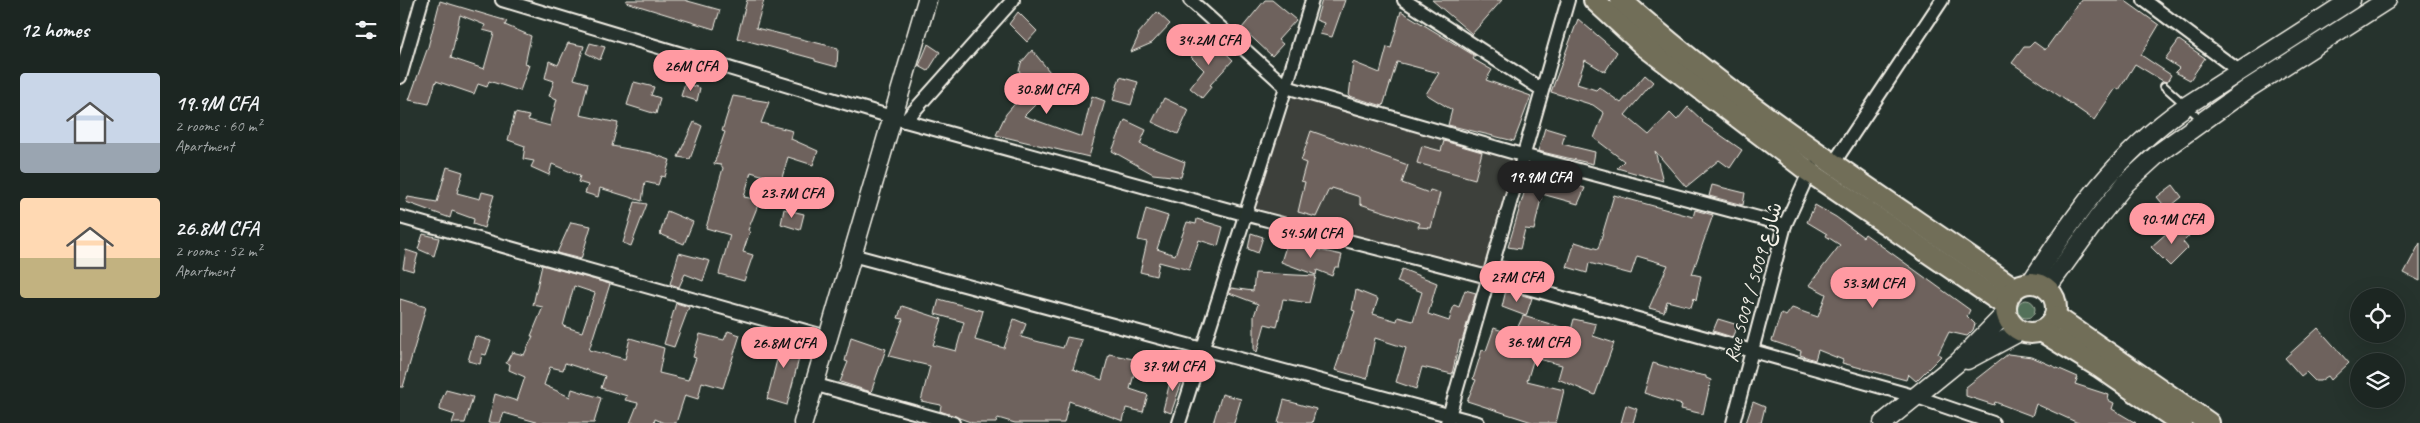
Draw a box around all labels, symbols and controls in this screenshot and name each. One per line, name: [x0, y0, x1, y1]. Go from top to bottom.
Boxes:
icon: filters: [352, 16, 380, 44]
text: 12 homes: [20, 17, 89, 43]
pin: 34.2M CFA: [1152, 23, 1266, 66]
text: 34.2M CFA: [1177, 30, 1241, 50]
pin: 26M CFA: [645, 49, 737, 92]
text: 26M CFA: [664, 56, 718, 76]
pin: 30.8M CFA: [990, 72, 1104, 115]
text: 30.8M CFA: [1015, 79, 1079, 99]
text: 19.9M CFA: [175, 90, 258, 116]
icon: home: [60, 93, 120, 153]
text: 2 rooms · 60 m²: [175, 116, 261, 136]
text: Apartment: [175, 136, 234, 156]
pin: 19.9M CFA: [1483, 160, 1597, 203]
text: 19.9M CFA: [1508, 167, 1572, 187]
pin: 23.7M CFA: [735, 176, 849, 219]
text: 23.7M CFA: [760, 183, 824, 203]
street label: Rue 5009 / شارع 5009: [1718, 199, 1789, 365]
pin: 90.1M CFA: [2115, 202, 2229, 245]
text: 90.1M CFA: [2140, 209, 2204, 229]
text: 26.8M CFA: [175, 215, 259, 241]
pin: 54.5M CFA: [1254, 216, 1368, 259]
icon: home: [60, 218, 120, 278]
text: 54.5M CFA: [1280, 223, 1342, 243]
text: 2 rooms · 52 m²: [175, 241, 261, 261]
pin: 27M CFA: [1471, 260, 1563, 303]
text: Apartment: [175, 261, 234, 281]
pin: 53.3M CFA: [1816, 266, 1930, 309]
text: 27M CFA: [1490, 267, 1544, 287]
text: 53.3M CFA: [1841, 273, 1905, 293]
map controls: [2350, 288, 2405, 408]
button: locate: [2350, 288, 2405, 343]
pin: 26.8M CFA: [727, 326, 841, 369]
pin: 36.9M CFA: [1481, 326, 1595, 368]
text: 36.9M CFA: [1506, 332, 1570, 352]
text: 26.8M CFA: [752, 333, 816, 353]
pin: 37.9M CFA: [1116, 350, 1230, 392]
button: layers: [2350, 353, 2405, 408]
text: 37.9M CFA: [1141, 356, 1205, 376]

